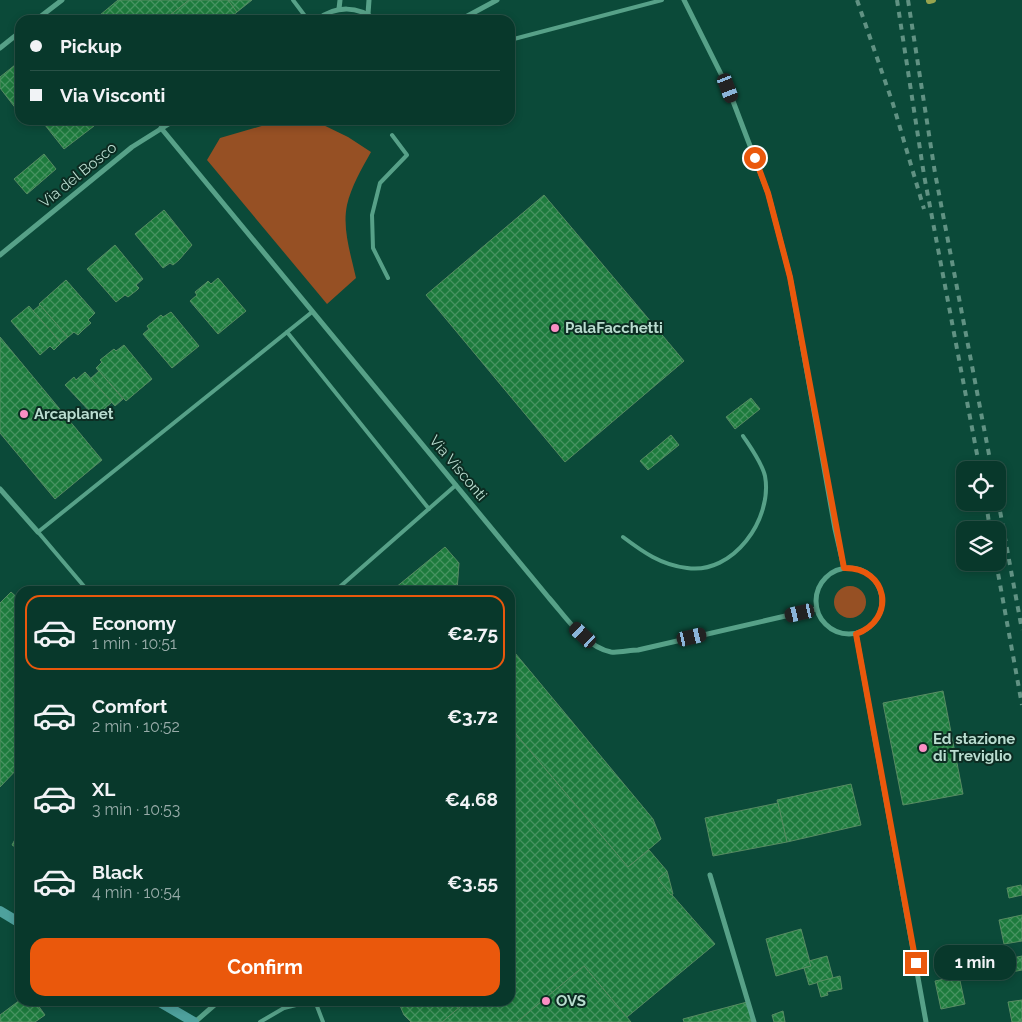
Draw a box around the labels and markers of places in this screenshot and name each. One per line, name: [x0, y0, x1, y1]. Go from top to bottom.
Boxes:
place label: PalaFacchetti: [565, 319, 663, 337]
marker: PalaFacchetti: [549, 322, 561, 334]
place label: Arcaplanet: [34, 405, 114, 423]
marker: Arcaplanet: [18, 408, 30, 420]
place label: Ed stazione di Treviglio: [933, 730, 1015, 765]
marker: Ed stazione di Treviglio: [917, 742, 929, 754]
place label: OVS: [556, 992, 586, 1010]
marker: OVS: [540, 995, 552, 1007]

